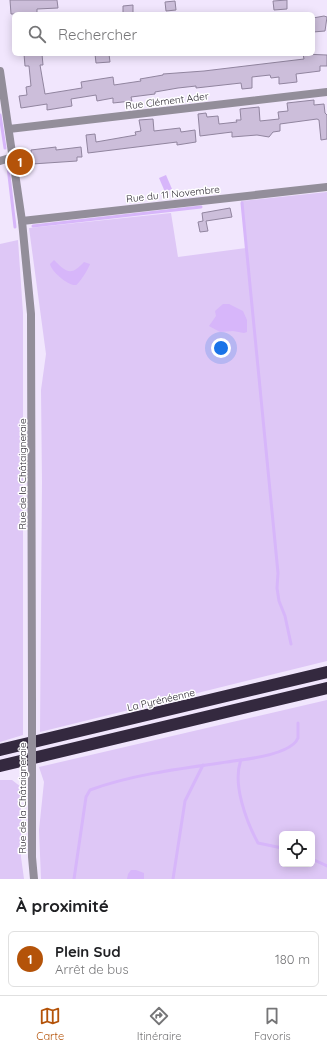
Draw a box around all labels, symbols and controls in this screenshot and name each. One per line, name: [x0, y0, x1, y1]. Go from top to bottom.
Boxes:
search box: [12, 12, 315, 56]
icon: search: [26, 23, 48, 45]
text: Rechercher: [58, 25, 137, 44]
street label: Rue Clément Ader: [125, 89, 210, 113]
pin: 1: [7, 147, 33, 177]
street label: Rue du 11 Novembre: [126, 183, 221, 205]
your location: [211, 338, 231, 358]
street label: Rue de la Châtaigneraie: [16, 418, 29, 530]
street label: La Pyrénéenne: [126, 686, 197, 714]
street label: Rue de la Châtaigneraie: [16, 742, 29, 854]
map controls: [279, 831, 315, 867]
button: locate: [279, 831, 315, 867]
text: À proximité: [16, 895, 109, 916]
text: Plein Sud: [55, 942, 121, 961]
text: 1: [27, 951, 33, 967]
text: 180 m: [275, 951, 310, 967]
text: Arrêt de bus: [55, 961, 129, 977]
tab: Carte: [36, 1005, 64, 1043]
tab: Itinéraire: [137, 1005, 182, 1043]
tab: Favoris: [254, 1005, 291, 1043]

